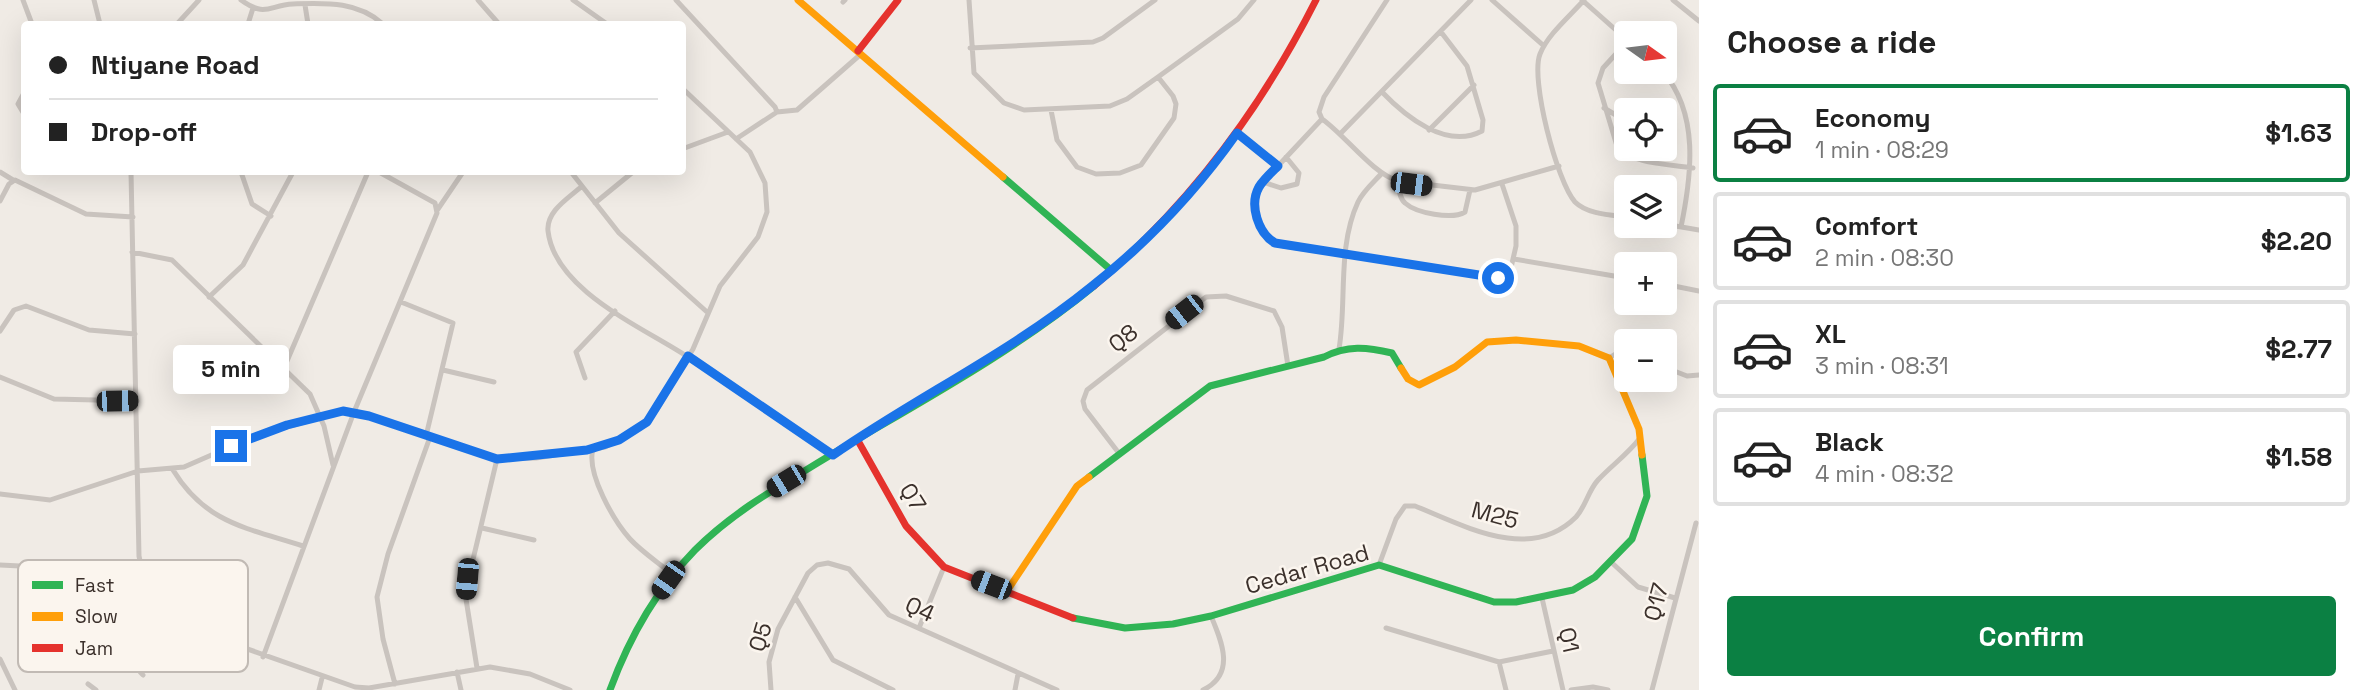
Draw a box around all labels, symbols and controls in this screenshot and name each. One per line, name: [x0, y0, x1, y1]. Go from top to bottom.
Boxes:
north arrow: [1614, 21, 1676, 84]
map controls: [1614, 21, 1677, 392]
text: Choose a ride: [1727, 22, 1937, 62]
text: Ntiyane Road: [91, 48, 260, 82]
button: locate: [1614, 98, 1677, 161]
text: Economy: [1815, 101, 1931, 135]
icon: car: [1731, 102, 1794, 165]
text: Drop-off: [91, 115, 197, 149]
text: $1.63: [2265, 116, 2332, 150]
text: 1 min · 08:29: [1815, 135, 1949, 165]
car: [1389, 171, 1434, 197]
button: layers: [1614, 175, 1677, 238]
text: Comfort: [1815, 209, 1918, 243]
icon: car: [1731, 210, 1794, 273]
text: $2.20: [2261, 224, 2332, 258]
text: 2 min · 08:30: [1815, 243, 1954, 273]
button: +: [1614, 252, 1677, 315]
route start: [1482, 262, 1514, 294]
car: [1161, 291, 1208, 333]
street label: Q8: [1102, 317, 1144, 359]
text: XL: [1815, 317, 1846, 351]
icon: car: [1731, 318, 1794, 381]
button: −: [1614, 329, 1677, 392]
text: $2.77: [2265, 332, 2332, 366]
callout: 5 min: [173, 344, 289, 394]
text: 3 min · 08:31: [1815, 351, 1949, 381]
text: 5 min: [201, 354, 261, 384]
car: [96, 390, 139, 412]
text: Black: [1815, 425, 1884, 459]
icon: car: [1731, 426, 1794, 489]
route end: [215, 430, 247, 462]
text: $1.58: [2266, 440, 2332, 474]
text: 4 min · 08:32: [1815, 459, 1954, 489]
car: [763, 461, 810, 501]
street label: Q7: [893, 477, 933, 517]
street label: M25: [1468, 494, 1522, 536]
street label: Cedar Road: [1242, 537, 1372, 601]
car: [455, 557, 480, 601]
car: [648, 557, 689, 603]
legend: [18, 560, 248, 672]
car: [968, 568, 1015, 602]
text: Fast: [75, 573, 115, 598]
street label: Q17: [1637, 580, 1675, 624]
street label: Q4: [900, 589, 940, 629]
button: Confirm: [1727, 596, 2336, 676]
text: Slow: [75, 604, 118, 629]
street label: Q5: [741, 619, 779, 655]
street label: Q1: [1552, 624, 1586, 656]
text: Jam: [75, 636, 113, 661]

